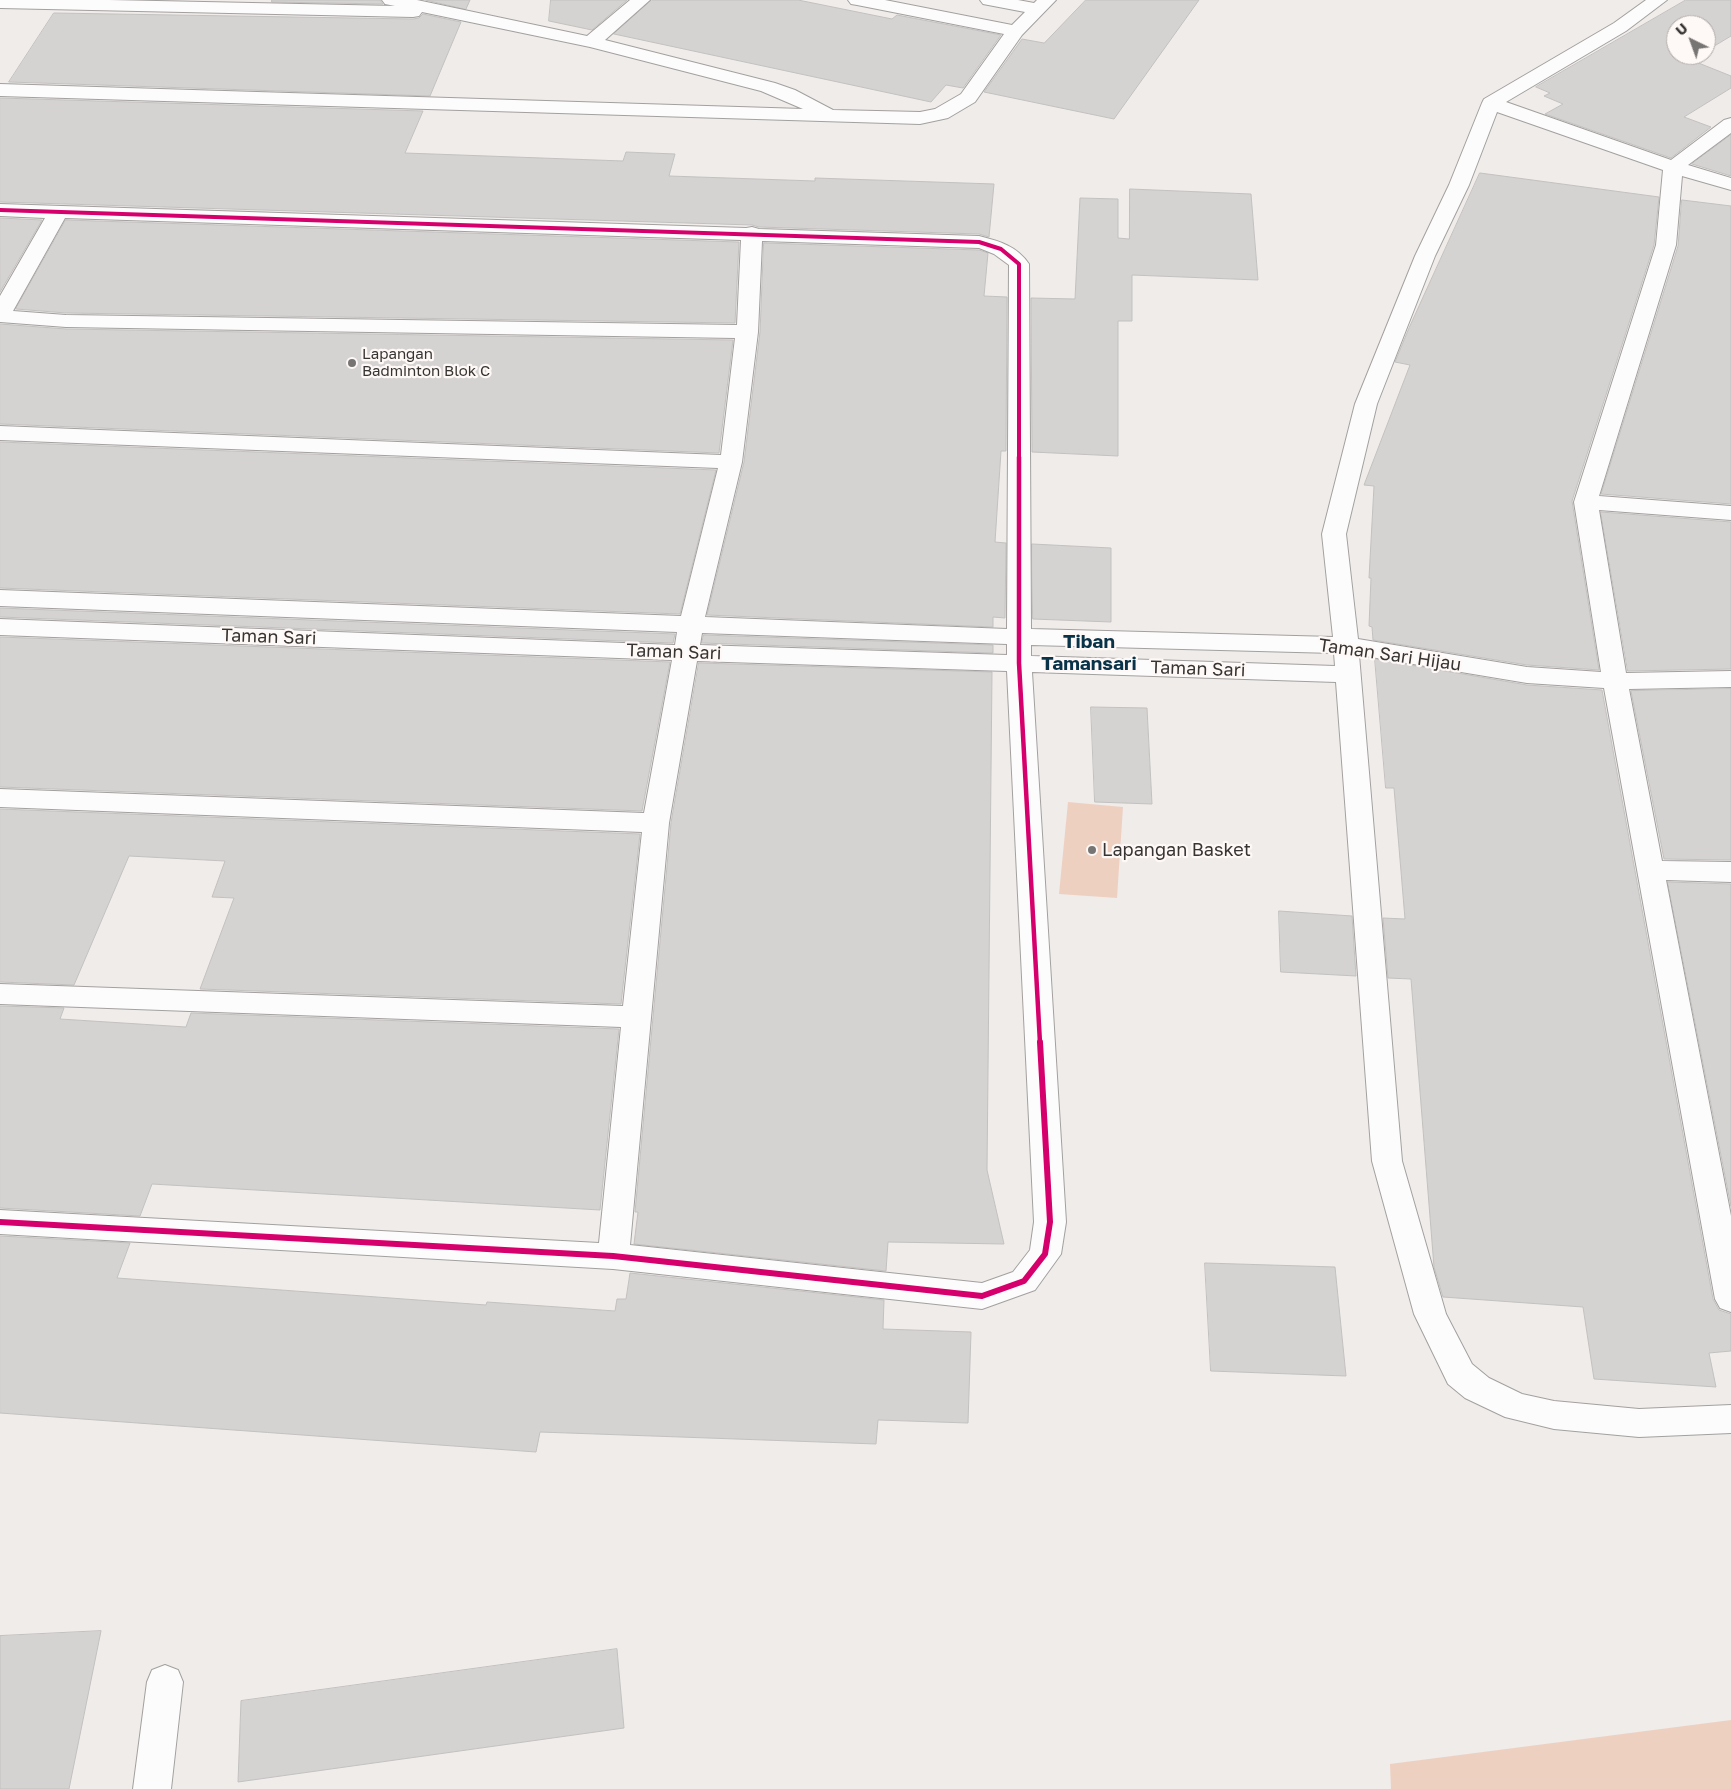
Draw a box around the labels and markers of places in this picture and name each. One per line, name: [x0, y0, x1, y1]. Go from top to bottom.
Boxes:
place label: Lapangan Badminton Blok C: [362, 345, 490, 380]
marker: Lapangan Badminton Blok C: [346, 357, 358, 369]
place label: Lapangan Basket: [1102, 839, 1251, 861]
marker: Lapangan Basket: [1086, 844, 1098, 856]

